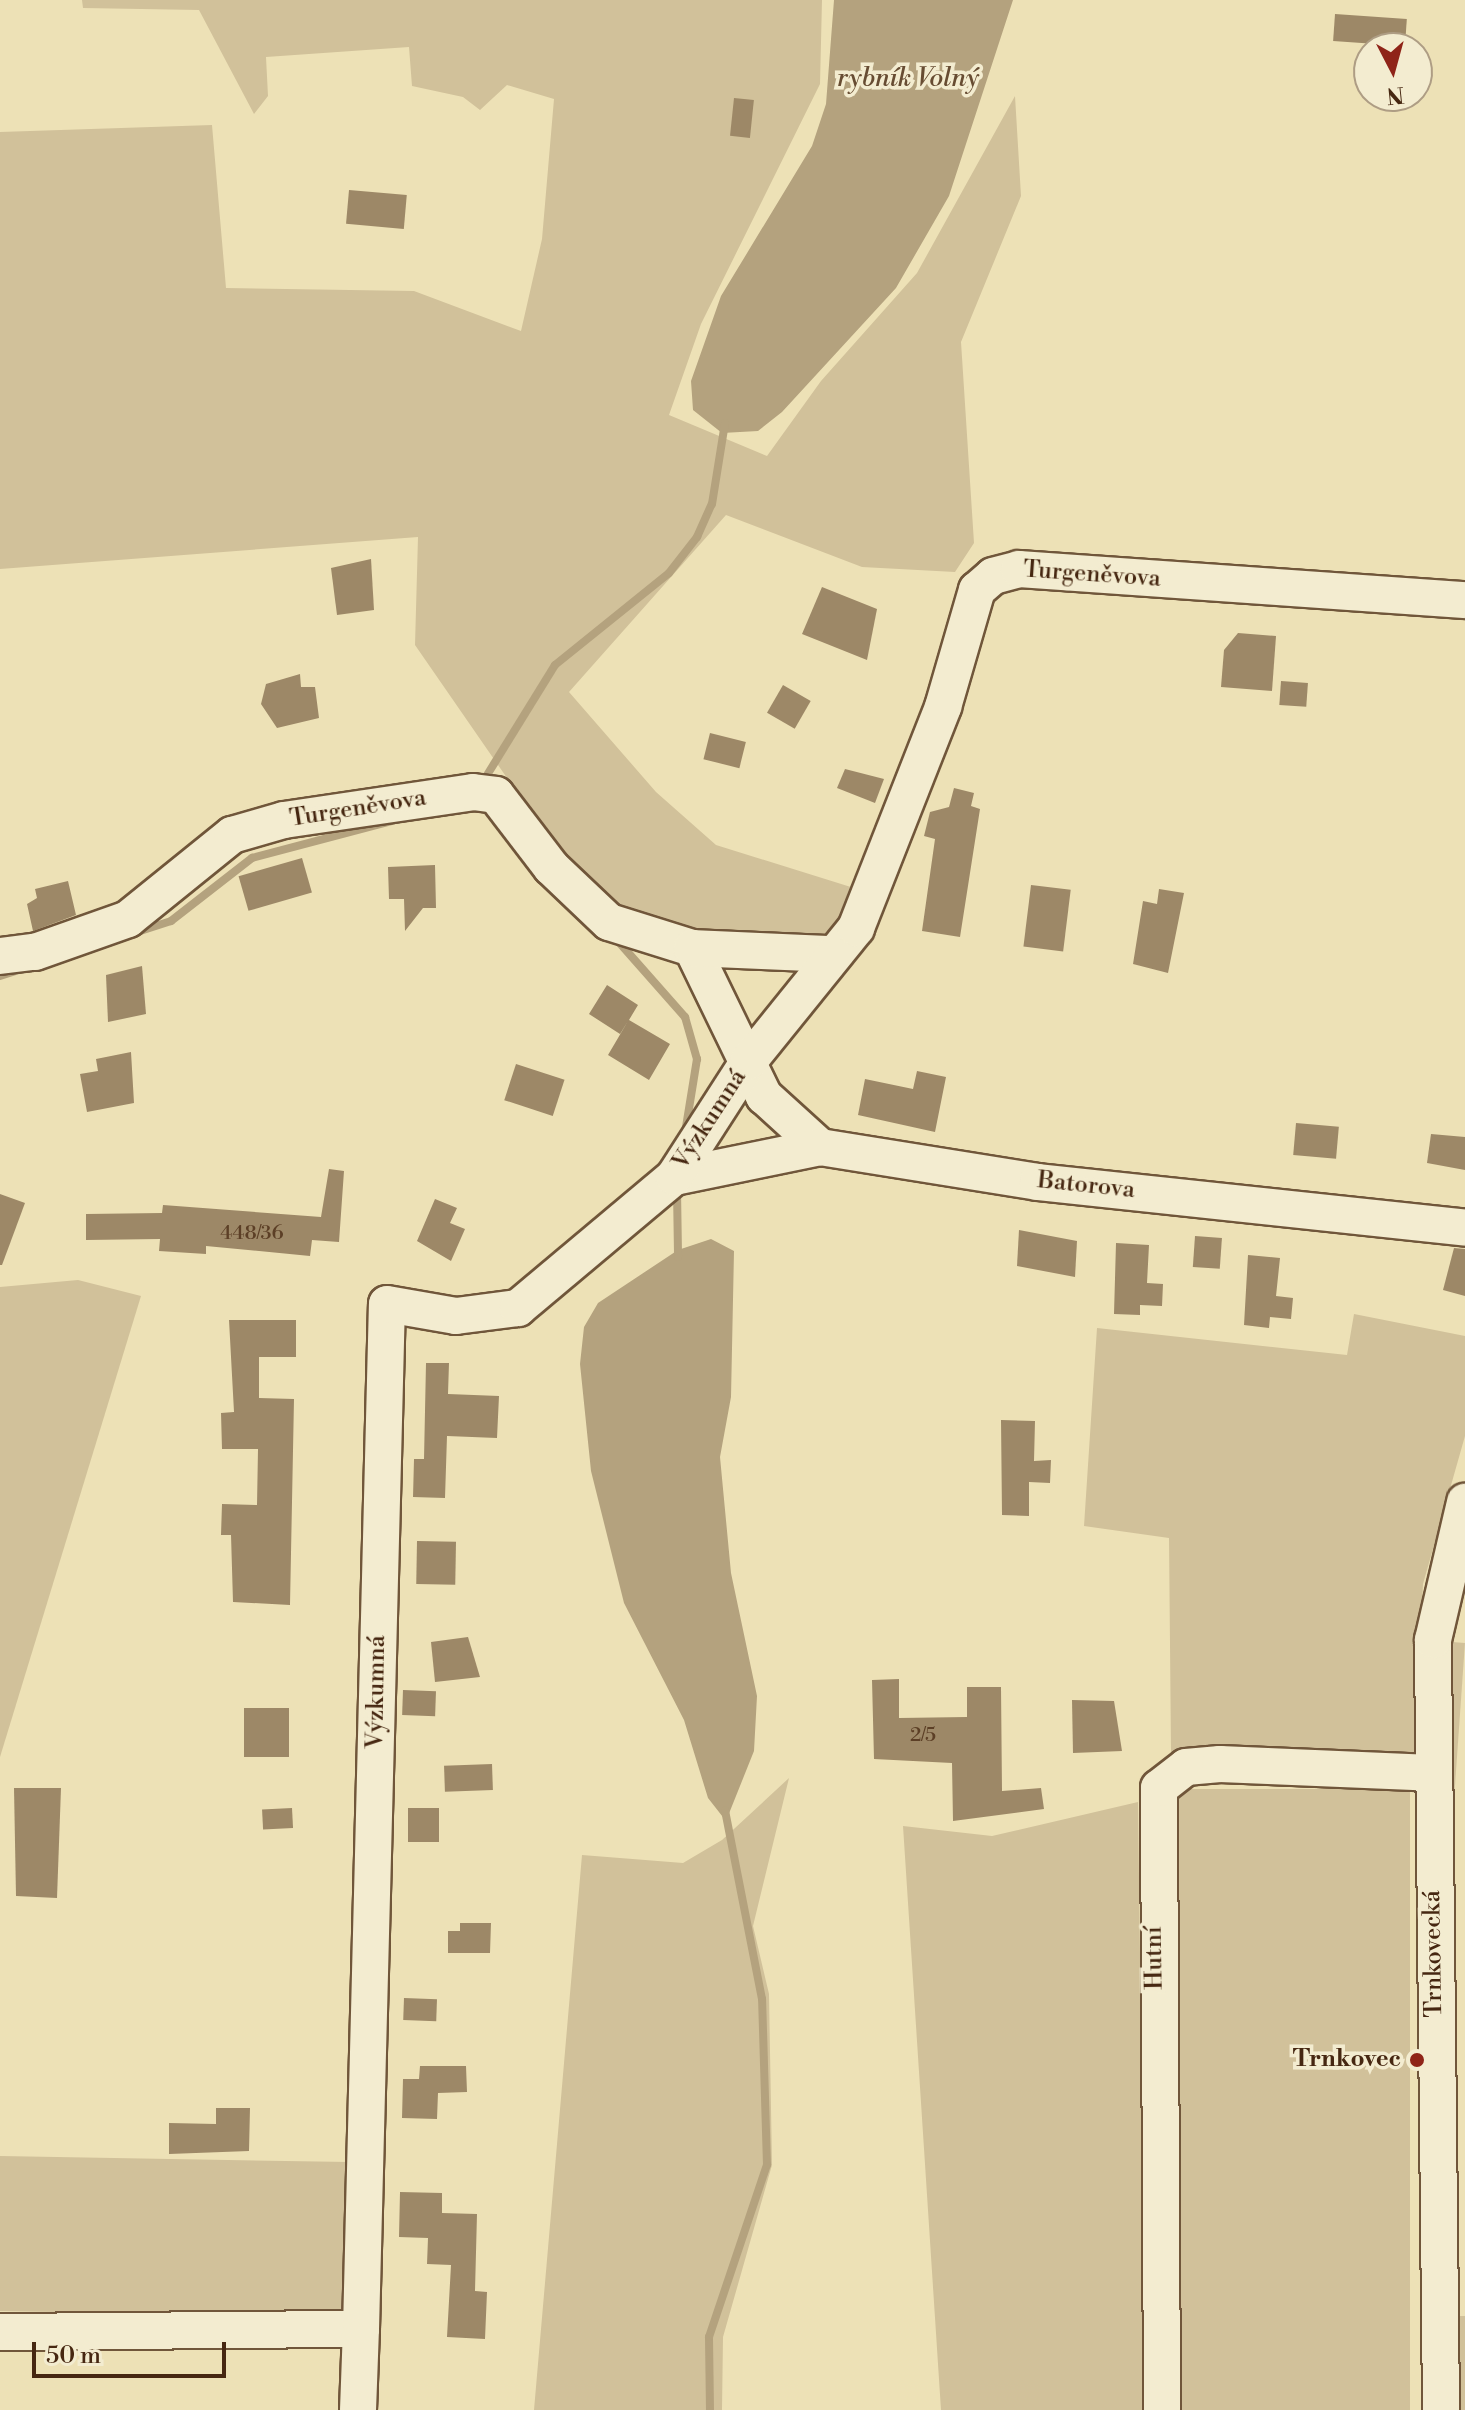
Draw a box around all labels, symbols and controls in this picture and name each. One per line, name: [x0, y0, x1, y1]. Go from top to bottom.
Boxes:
north arrow: [1353, 32, 1433, 112]
water label: rybník Volný: [837, 63, 979, 95]
text: N: [1385, 80, 1405, 109]
street label: Turgeněvova: [1022, 556, 1162, 594]
street label: Turgeněvova: [288, 784, 428, 834]
street label: Výzkumná: [667, 1064, 753, 1176]
street label: Batorova: [1036, 1167, 1136, 1205]
house number: 448/36: [220, 1221, 284, 1245]
street label: Výzkumná: [362, 1635, 392, 1749]
house number: 2/5: [910, 1723, 936, 1747]
street label: Trnkovecká: [1418, 1890, 1450, 2018]
street label: Hutní: [1140, 1926, 1170, 1990]
place label: Trnkovec: [1293, 2046, 1401, 2074]
marker: Trnkovec: [1408, 2051, 1426, 2069]
scale bar: [36, 2326, 230, 2376]
text: 50 m: [46, 2341, 101, 2371]

